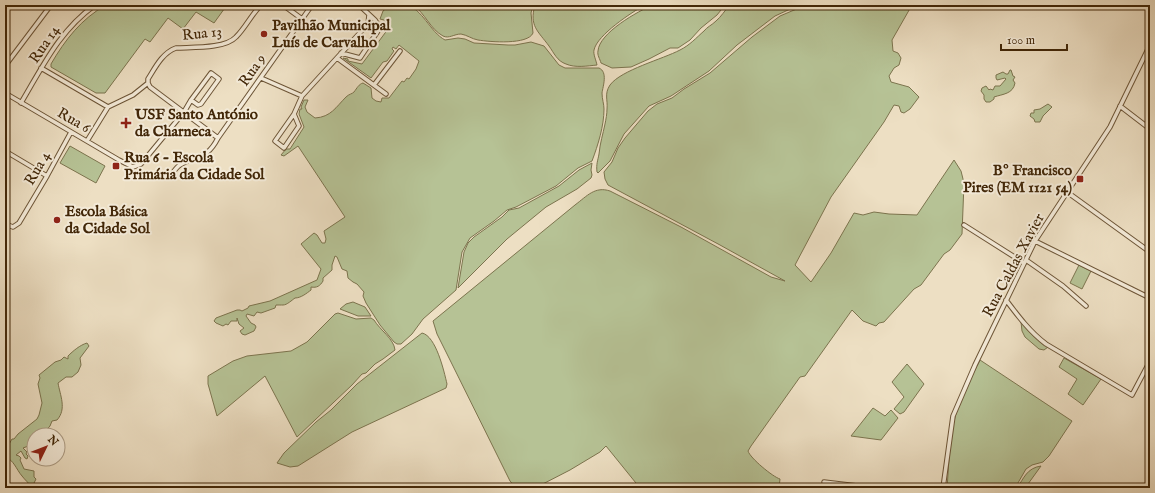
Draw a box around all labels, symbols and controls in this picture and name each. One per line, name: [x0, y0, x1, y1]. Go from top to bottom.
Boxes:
place label: Pavilhão Municipal Luís de Carvalho: [272, 16, 391, 52]
street label: Rua 14: [25, 21, 64, 67]
street label: Rua 13: [181, 22, 223, 45]
scale bar: [1001, 26, 1067, 52]
marker: Pavilhão Municipal Luís de Carvalho: [259, 29, 269, 39]
text: 100 m: [1007, 33, 1035, 48]
street label: Rua 9: [234, 50, 270, 90]
street label: Rua 6: [54, 103, 94, 138]
place label: USF Santo António da Charneca: [134, 105, 258, 141]
marker: USF Santo António da Charneca: [120, 117, 132, 129]
street label: Rua 4: [20, 147, 55, 189]
place label: Rua 6 - Escola Primária da Cidade Sol: [124, 148, 265, 184]
marker: Rua 6 - Escola Primária da Cidade Sol: [111, 161, 121, 171]
place label: Bº Francisco Pires (EM 1121 54): [963, 161, 1072, 197]
marker: Bº Francisco Pires (EM 1121 54): [1075, 174, 1085, 184]
place label: Escola Básica da Cidade Sol: [65, 202, 151, 238]
street label: Rua Caldas Xavier: [978, 210, 1049, 320]
marker: Escola Básica da Cidade Sol: [52, 215, 62, 225]
north arrow: [26, 427, 66, 467]
text: N: [44, 432, 61, 449]

